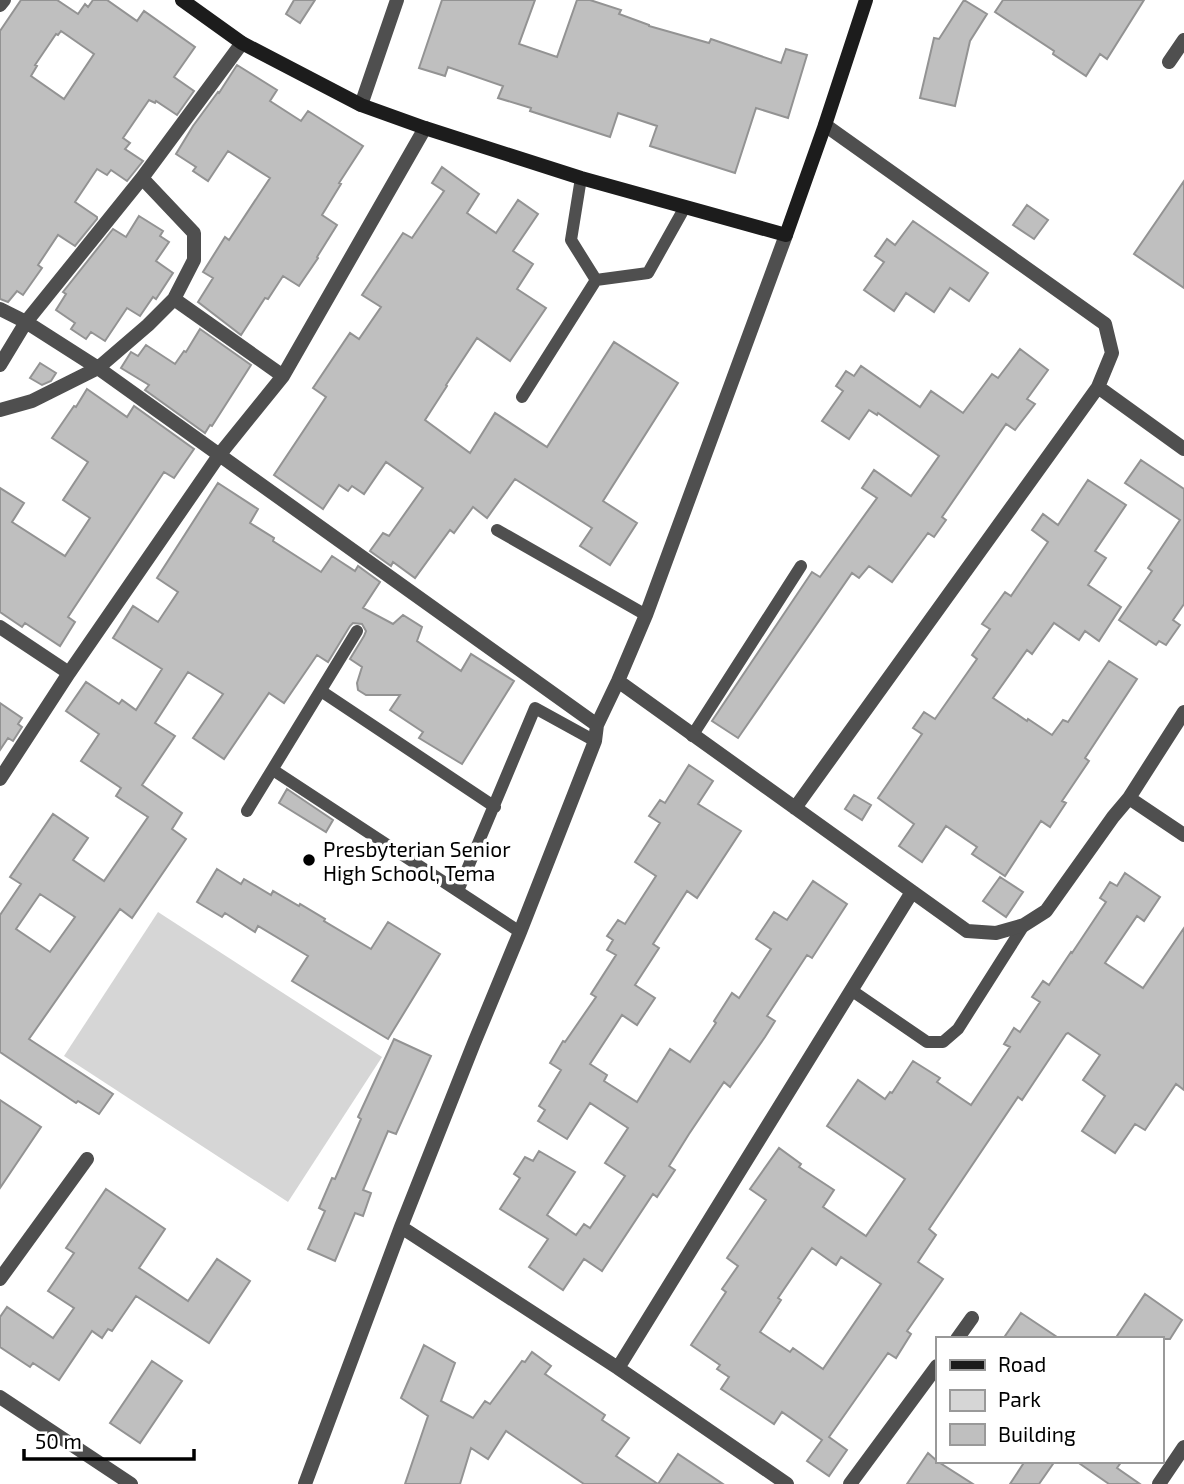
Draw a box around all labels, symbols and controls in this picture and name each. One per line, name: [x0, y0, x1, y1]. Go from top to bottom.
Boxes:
place label: Presbyterian Senior High School, Tema: [323, 836, 511, 885]
marker: Presbyterian Senior High School, Tema: [301, 852, 317, 868]
legend: [936, 1337, 1163, 1463]
text: Road: [998, 1351, 1046, 1376]
text: Park: [998, 1386, 1041, 1411]
scale bar: [24, 1418, 194, 1462]
text: Building: [998, 1421, 1076, 1446]
text: 50 m: [35, 1428, 82, 1453]

